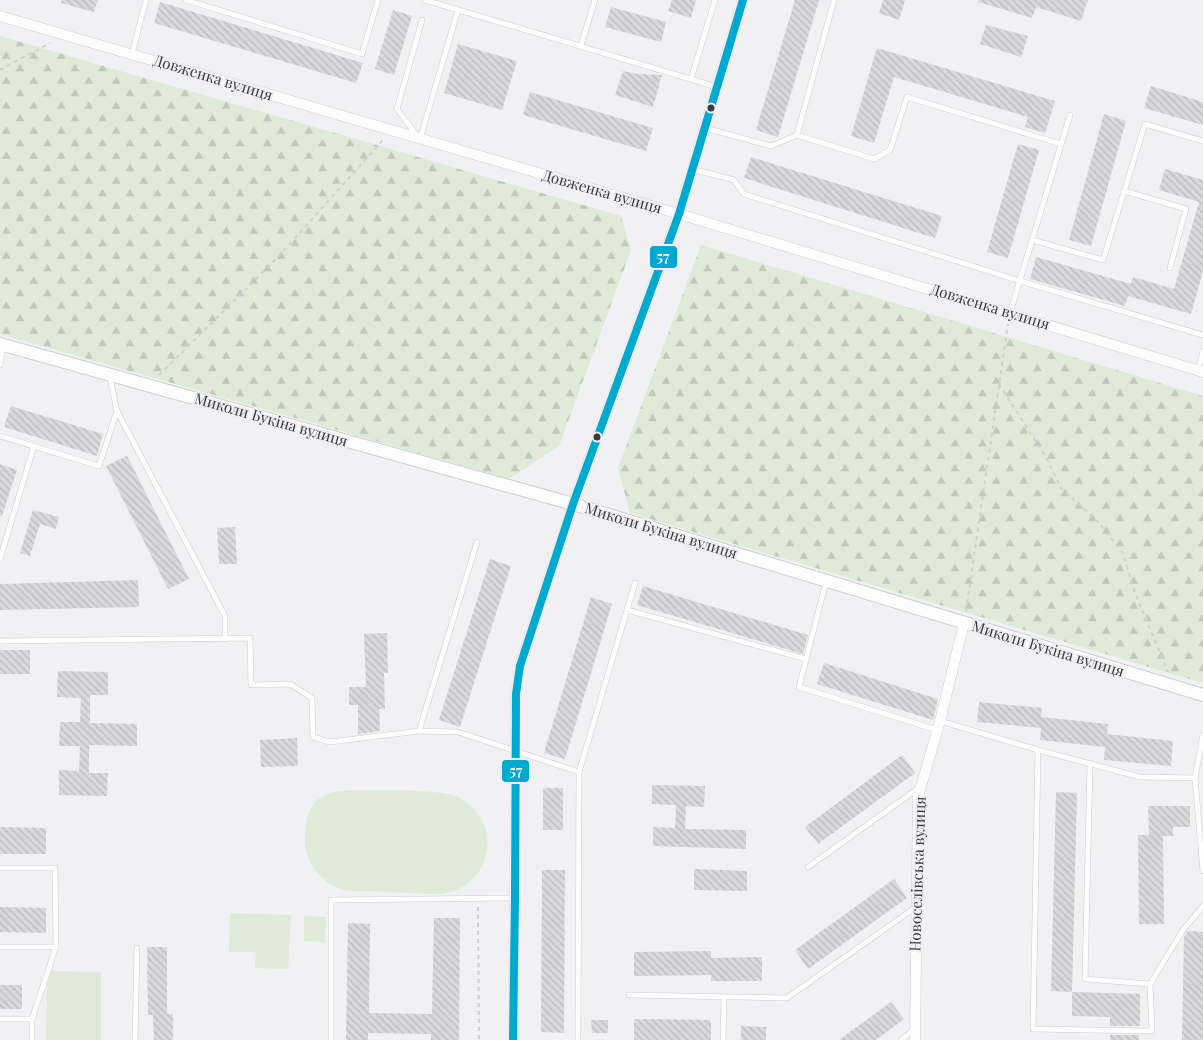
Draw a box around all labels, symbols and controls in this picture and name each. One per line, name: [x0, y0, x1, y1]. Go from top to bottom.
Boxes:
street label: Довженка вулиця: [151, 49, 275, 105]
unlabelled marker: [706, 103, 716, 113]
street label: Довженка вулиця: [540, 164, 664, 218]
line badge: 57: [649, 245, 678, 269]
text: 57: [657, 247, 670, 266]
street label: Довженка вулиця: [928, 278, 1052, 334]
street label: Миколи Букіна вулиця: [192, 388, 350, 450]
unlabelled marker: [592, 432, 602, 442]
street label: Миколи Букіна вулиця: [583, 497, 740, 563]
street label: Миколи Букіна вулиця: [970, 615, 1127, 681]
line badge: 57: [501, 759, 530, 783]
text: 57: [510, 761, 523, 780]
street label: Новоселівська вулиця: [904, 796, 930, 952]

